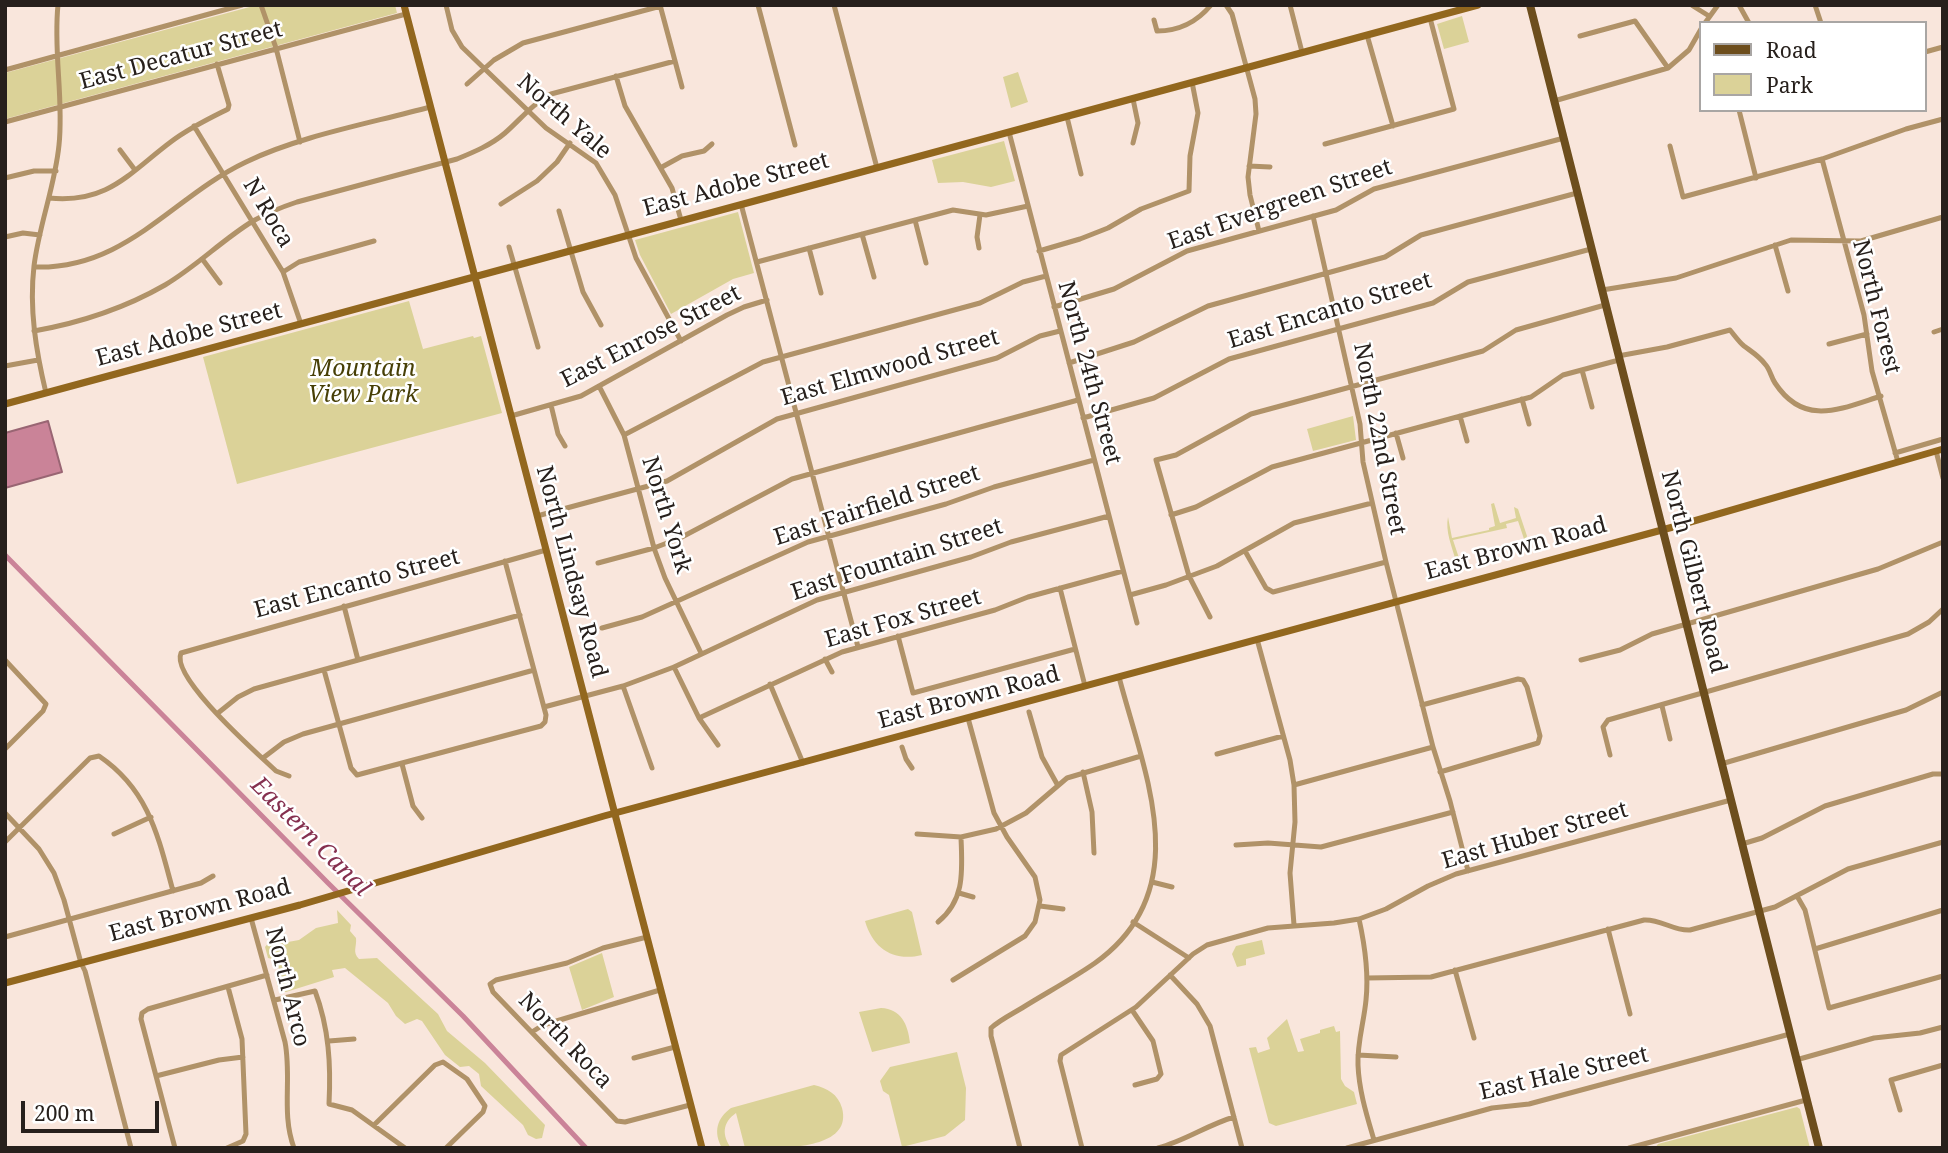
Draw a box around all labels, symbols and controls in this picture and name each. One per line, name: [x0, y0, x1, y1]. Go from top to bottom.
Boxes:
street label: East Decatur Street: [77, 16, 285, 96]
legend: [1700, 21, 1927, 112]
text: Road: [1766, 36, 1817, 64]
street label: North Yale: [511, 69, 617, 165]
text: Park: [1766, 71, 1813, 99]
street label: East Adobe Street: [640, 147, 832, 223]
street label: East Evergreen Street: [1164, 154, 1396, 256]
street label: N Roca: [237, 173, 299, 253]
street label: North Forest: [1846, 237, 1906, 377]
street label: East Encanto Street: [1225, 267, 1435, 355]
street label: North 24th Street: [1051, 278, 1127, 468]
street label: East Enrose Street: [557, 280, 745, 394]
street label: East Adobe Street: [93, 297, 285, 373]
street label: East Elmwood Street: [778, 324, 1002, 412]
street label: North 22nd Street: [1347, 341, 1411, 537]
park label: Mountain View Park: [308, 355, 418, 409]
street label: North York: [635, 453, 697, 577]
street label: East Fairfield Street: [771, 460, 983, 552]
street label: North Lindsay Road: [529, 463, 613, 681]
street label: North Gilbert Road: [1654, 468, 1732, 676]
street label: East Brown Road: [1422, 511, 1610, 587]
street label: East Fountain Street: [788, 513, 1006, 607]
street label: East Encanto Street: [251, 543, 463, 625]
street label: East Fox Street: [822, 584, 984, 654]
street label: East Brown Road: [875, 660, 1063, 736]
water label: Eastern Canal: [244, 771, 376, 903]
street label: East Huber Street: [1439, 796, 1631, 876]
street label: East Brown Road: [106, 873, 294, 949]
street label: North Arco: [259, 924, 315, 1050]
street label: North Roca: [512, 987, 618, 1095]
street label: East Hale Street: [1477, 1041, 1651, 1107]
scale bar: [24, 1086, 163, 1130]
text: 200 m: [34, 1099, 95, 1127]

